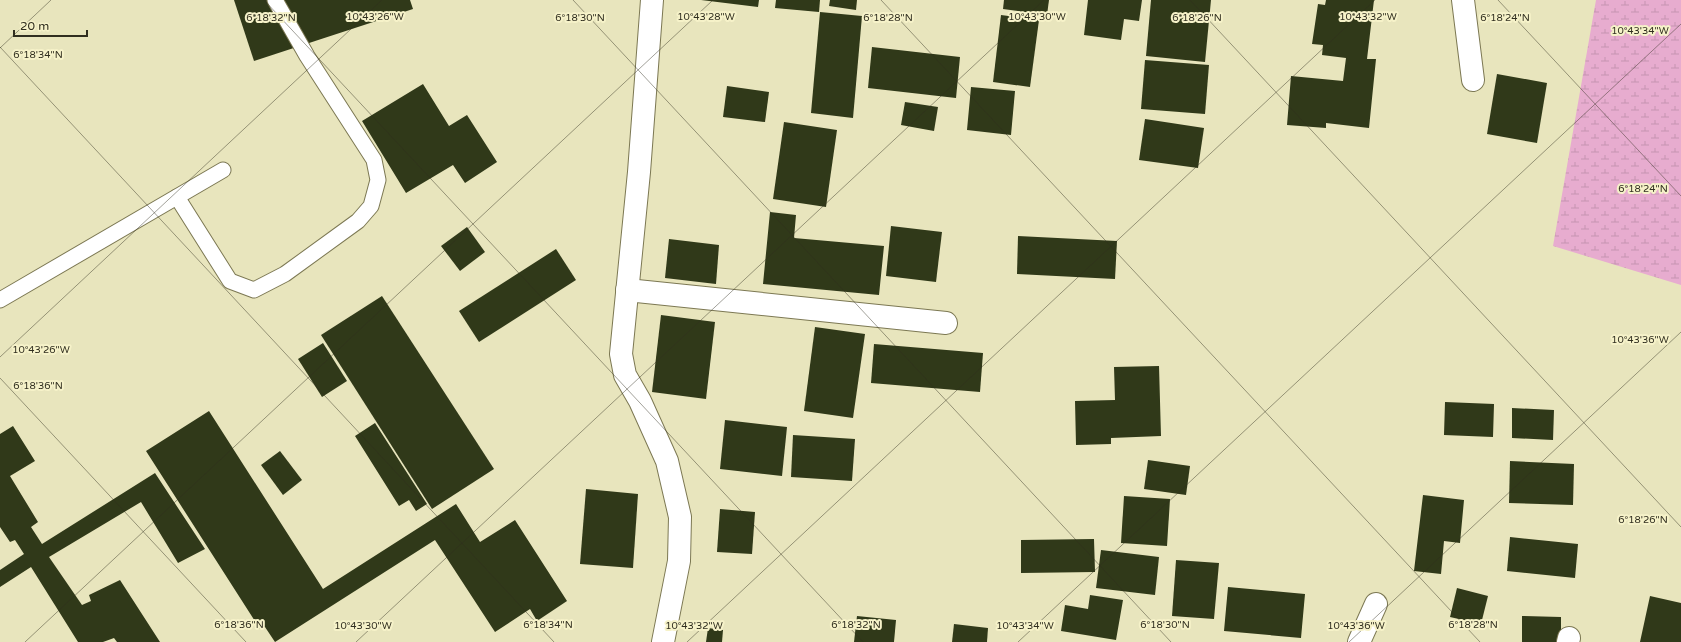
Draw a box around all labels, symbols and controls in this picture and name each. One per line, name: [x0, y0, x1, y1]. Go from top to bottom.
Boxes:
text: 10°43'26"W: [346, 11, 404, 23]
text: 10°43'28"W: [677, 11, 735, 23]
text: 10°43'30"W: [1008, 11, 1066, 23]
text: 10°43'32"W: [1339, 11, 1397, 23]
scale bar: [14, 12, 87, 38]
text: 6°18'32"N: [246, 12, 296, 24]
text: 6°18'30"N: [555, 12, 605, 24]
text: 6°18'28"N: [863, 12, 913, 24]
text: 6°18'26"N: [1172, 12, 1222, 24]
text: 6°18'24"N: [1480, 12, 1530, 24]
text: 20 m: [20, 19, 49, 33]
text: 10°43'34"W: [1611, 25, 1669, 37]
text: 6°18'34"N: [13, 49, 63, 61]
text: 6°18'24"N: [1618, 183, 1668, 195]
text: 10°43'36"W: [1611, 334, 1669, 346]
text: 10°43'26"W: [12, 344, 70, 356]
text: 6°18'36"N: [13, 380, 63, 392]
text: 6°18'26"N: [1618, 514, 1668, 526]
text: 6°18'36"N: [214, 619, 264, 631]
text: 6°18'34"N: [523, 619, 573, 631]
text: 6°18'32"N: [831, 619, 881, 631]
text: 6°18'30"N: [1140, 619, 1190, 631]
text: 6°18'28"N: [1448, 619, 1498, 631]
text: 10°43'30"W: [334, 620, 392, 632]
text: 10°43'32"W: [665, 620, 723, 632]
text: 10°43'34"W: [996, 620, 1054, 632]
text: 10°43'36"W: [1327, 620, 1385, 632]

